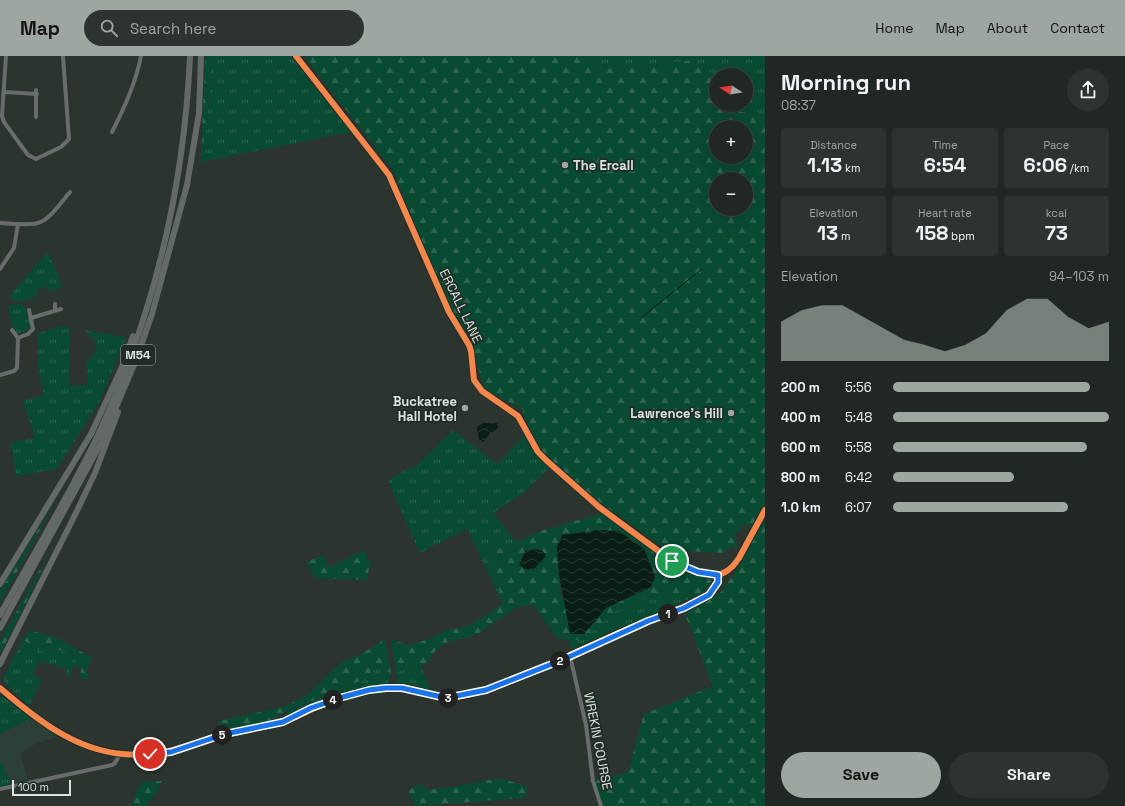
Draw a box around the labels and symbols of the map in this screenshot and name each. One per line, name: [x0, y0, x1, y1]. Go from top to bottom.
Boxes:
north arrow: [709, 68, 753, 112]
place label: The Ercall: [573, 157, 634, 174]
marker: The Ercall: [560, 160, 570, 170]
street label: ERCALL LANE: [436, 266, 486, 346]
road number: M54: [121, 345, 155, 365]
place label: Buckatree Hall Hotel: [393, 393, 457, 425]
marker: Buckatree Hall Hotel: [460, 403, 470, 413]
place label: Lawrence's Hill: [630, 405, 723, 422]
marker: Lawrence's Hill: [726, 408, 736, 418]
pin: [655, 544, 689, 578]
pin: 1: [658, 604, 678, 624]
pin: 2: [550, 651, 570, 671]
pin: 3: [438, 688, 458, 708]
pin: 4: [323, 690, 343, 710]
street label: WREKIN COURSE: [580, 691, 616, 791]
pin: 5: [212, 725, 232, 745]
pin: [133, 737, 167, 771]
scale bar: [12, 778, 71, 797]

